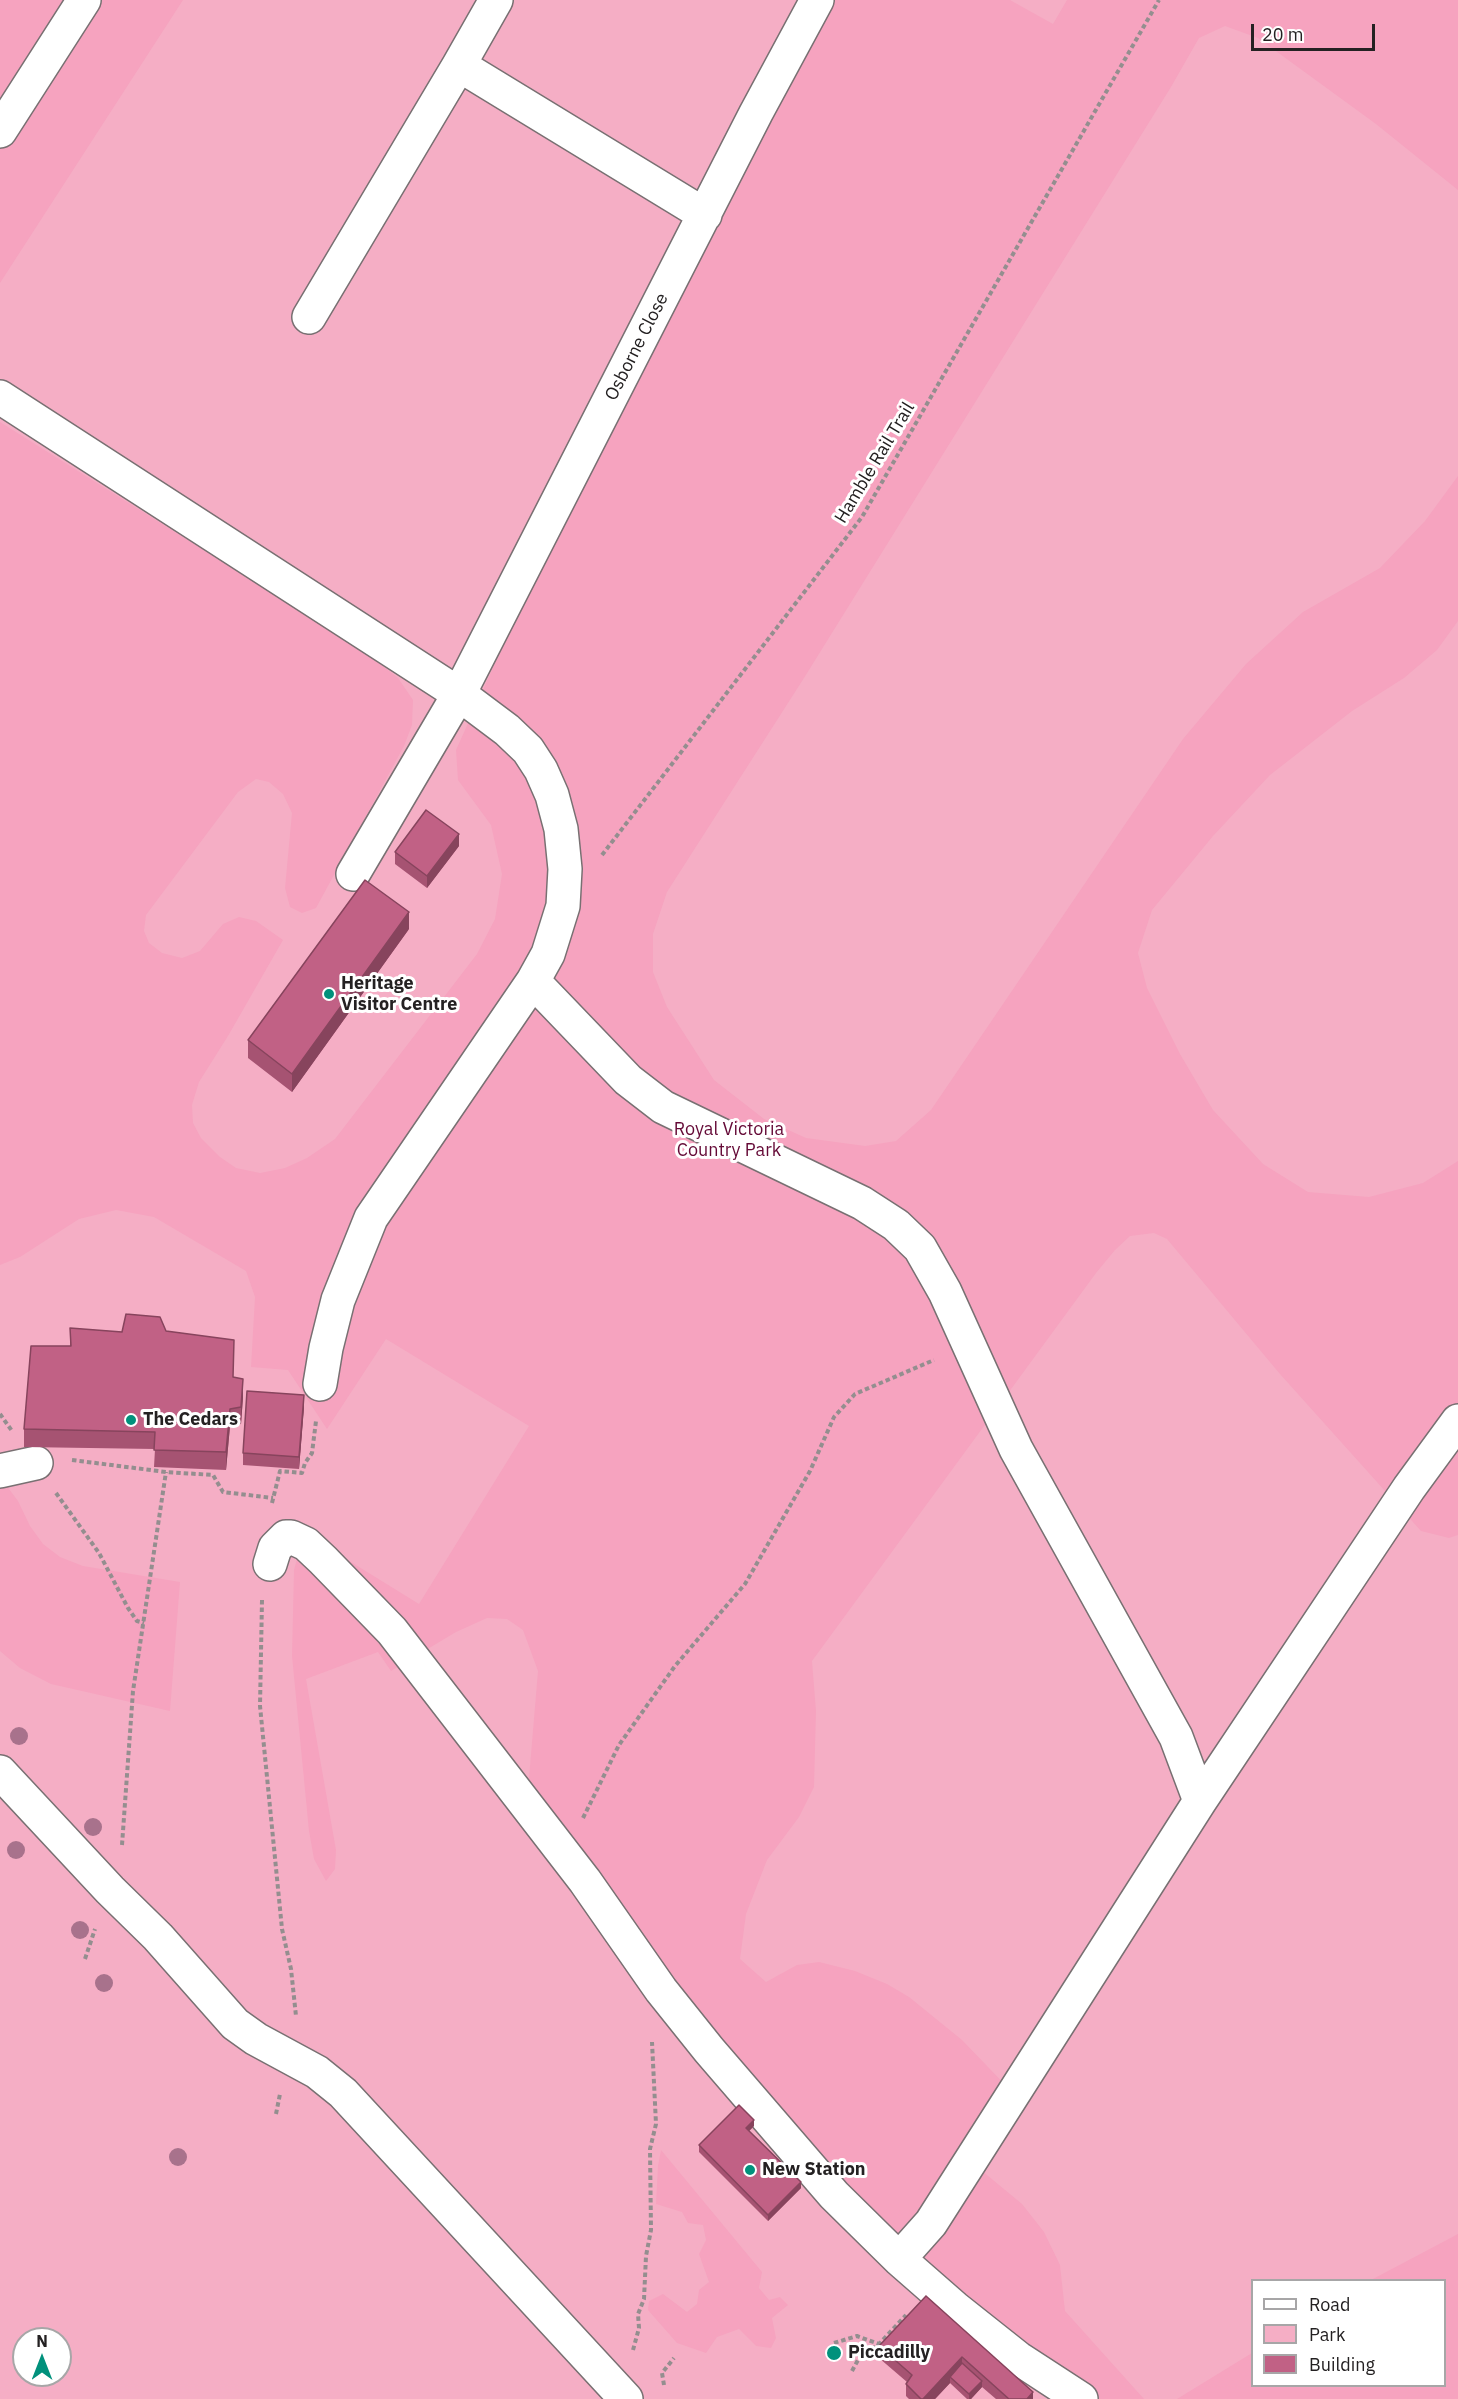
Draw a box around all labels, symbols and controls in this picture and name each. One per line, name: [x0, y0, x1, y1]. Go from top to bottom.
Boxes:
scale bar: [1254, 12, 1378, 50]
text: 20 m: [1262, 23, 1304, 46]
street label: Osborne Close: [601, 290, 673, 404]
street label: Hamble Rail Trail: [830, 399, 920, 527]
place label: Heritage Visitor Centre: [341, 973, 457, 1016]
marker: Heritage Visitor Centre: [322, 987, 336, 1001]
park label: Royal Victoria Country Park: [674, 1119, 784, 1162]
place label: The Cedars: [143, 1409, 238, 1431]
marker: The Cedars: [124, 1413, 138, 1427]
place label: New Station: [762, 2159, 866, 2181]
marker: New Station: [743, 2163, 757, 2177]
legend: [1251, 2279, 1446, 2387]
text: Road: [1309, 2293, 1350, 2316]
text: Park: [1309, 2323, 1345, 2346]
north arrow: [12, 2327, 72, 2387]
text: N: [36, 2331, 48, 2351]
place label: Piccadilly: [848, 2342, 930, 2364]
marker: Piccadilly: [825, 2344, 843, 2362]
text: Building: [1309, 2353, 1375, 2376]

